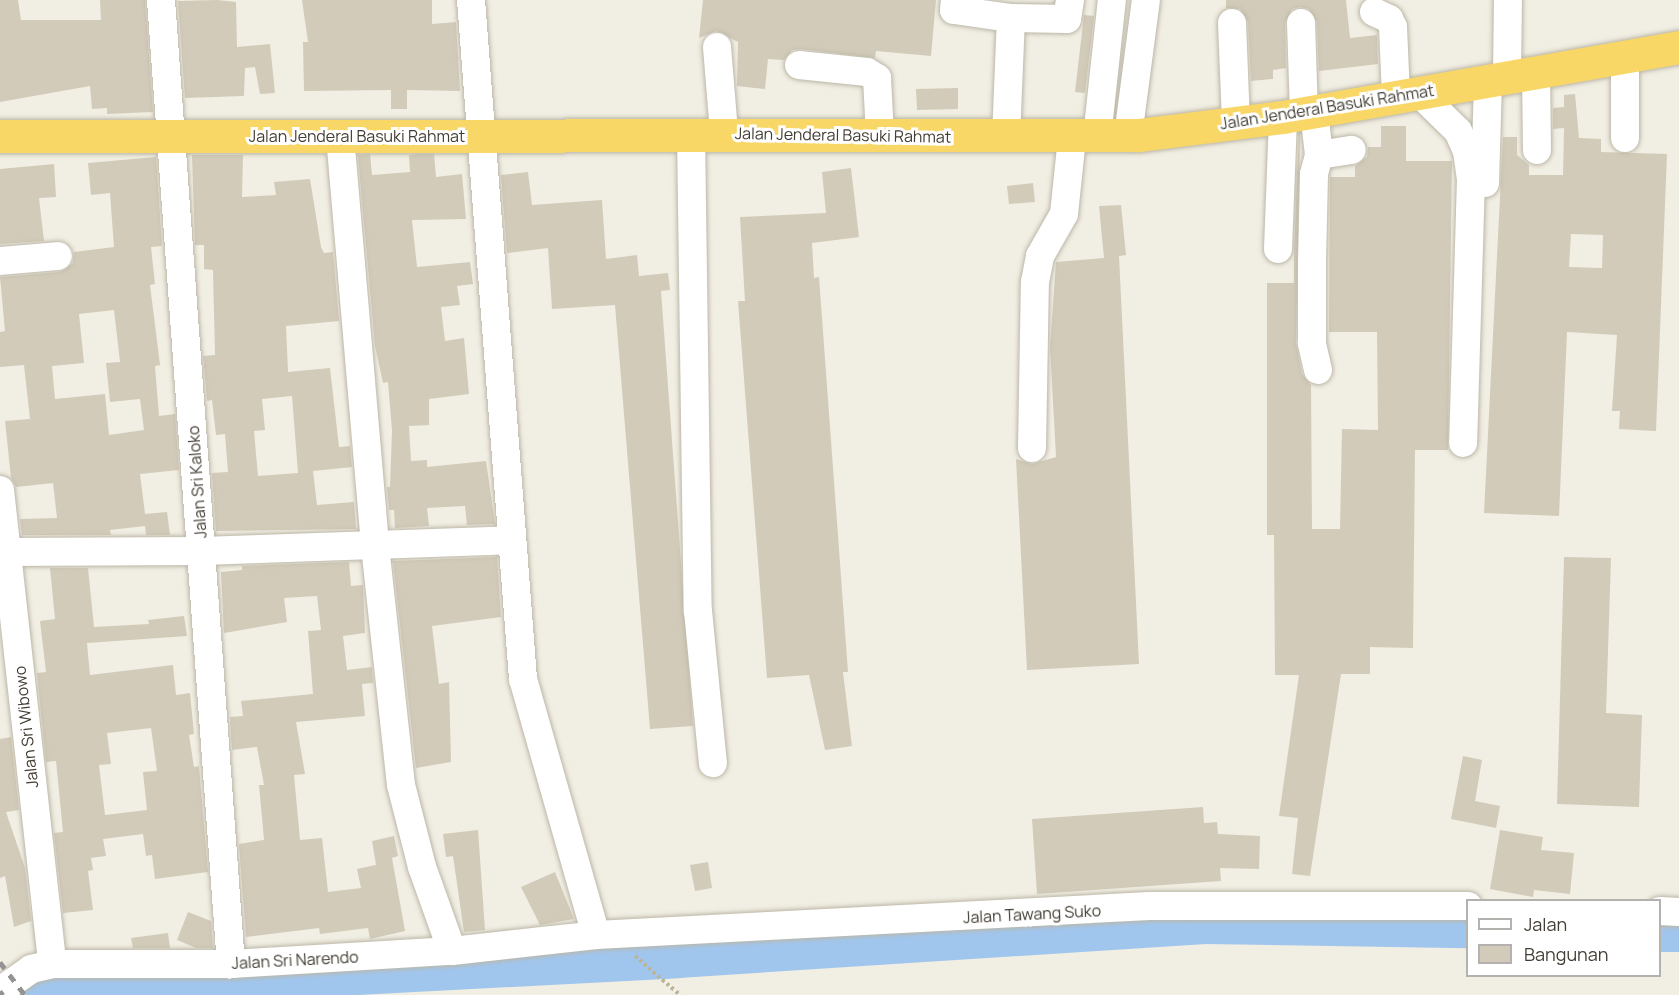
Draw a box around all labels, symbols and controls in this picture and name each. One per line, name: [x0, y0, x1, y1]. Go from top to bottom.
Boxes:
street label: Jalan Jenderal Basuki Rahmat: [1219, 81, 1435, 133]
street label: Jalan Jenderal Basuki Rahmat: [735, 124, 951, 146]
street label: Jalan Jenderal Basuki Rahmat: [249, 126, 465, 146]
street label: Jalan Sri Kaloko: [183, 425, 211, 539]
street label: Jalan Sri Wibowo: [10, 665, 42, 789]
legend: [1466, 899, 1661, 977]
street label: Jalan Tawang Suko: [963, 901, 1101, 927]
text: Jalan: [1524, 912, 1567, 936]
text: Bangunan: [1524, 942, 1608, 966]
street label: Jalan Sri Narendo: [231, 947, 359, 973]

